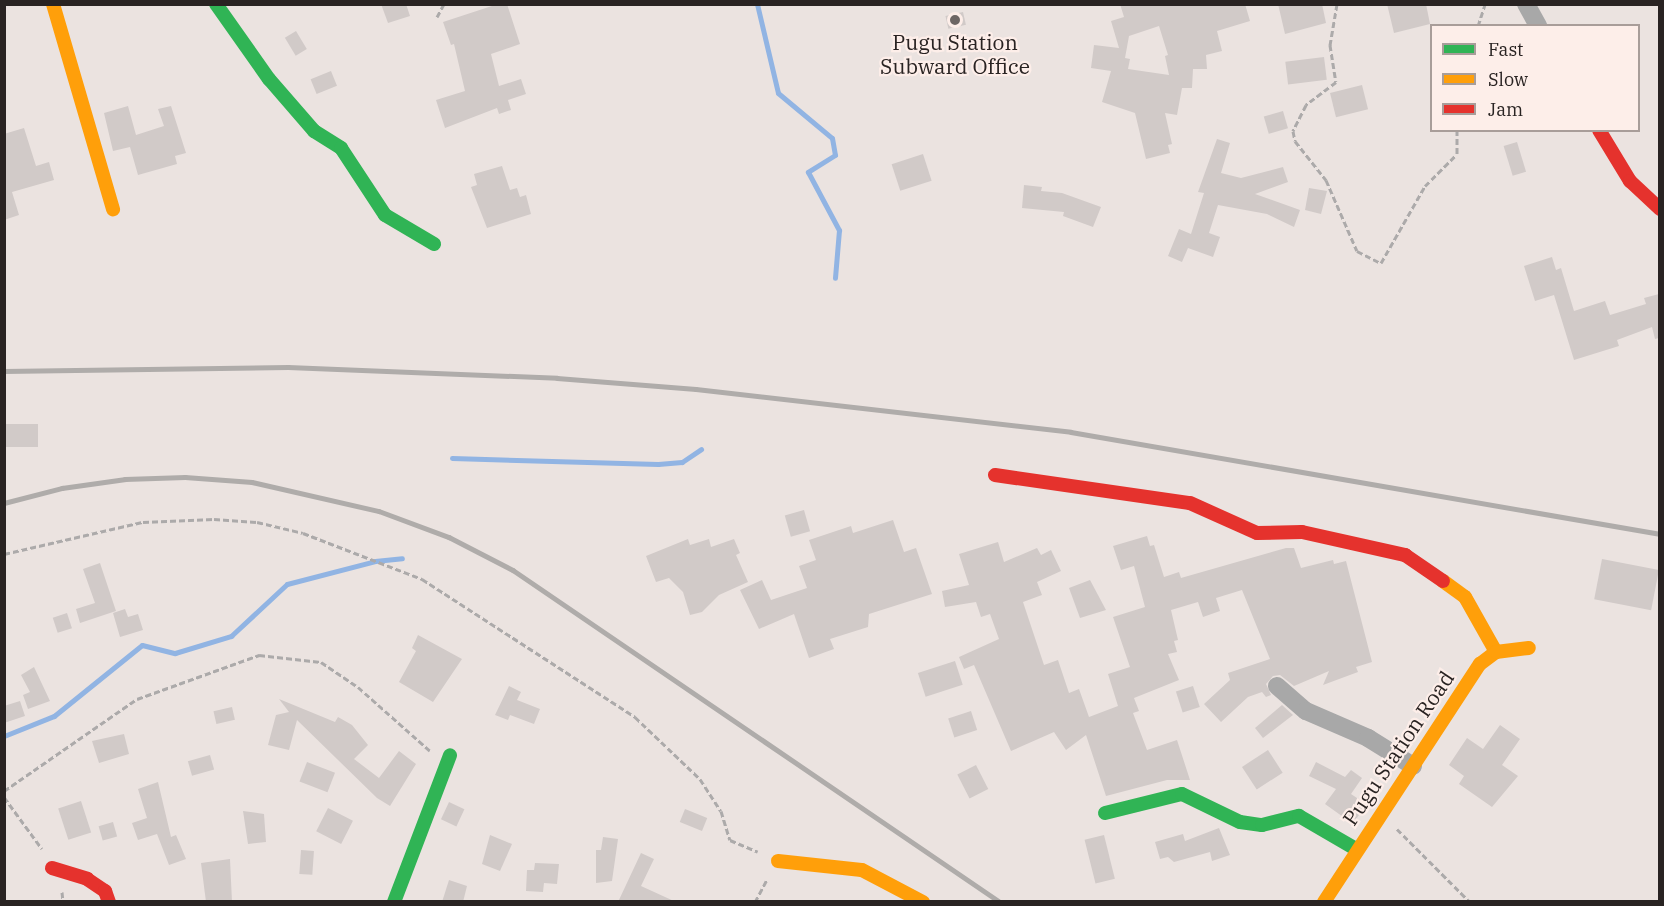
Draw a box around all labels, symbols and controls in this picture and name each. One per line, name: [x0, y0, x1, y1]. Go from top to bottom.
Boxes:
marker: Pugu Station Subward Office: [948, 13, 962, 27]
legend: [1430, 24, 1640, 132]
place label: Pugu Station Subward Office: [880, 29, 1030, 79]
text: Fast: [1488, 38, 1523, 61]
text: Slow: [1488, 68, 1528, 91]
text: Jam: [1488, 98, 1523, 121]
street label: Pugu Station Road: [1337, 666, 1459, 830]

